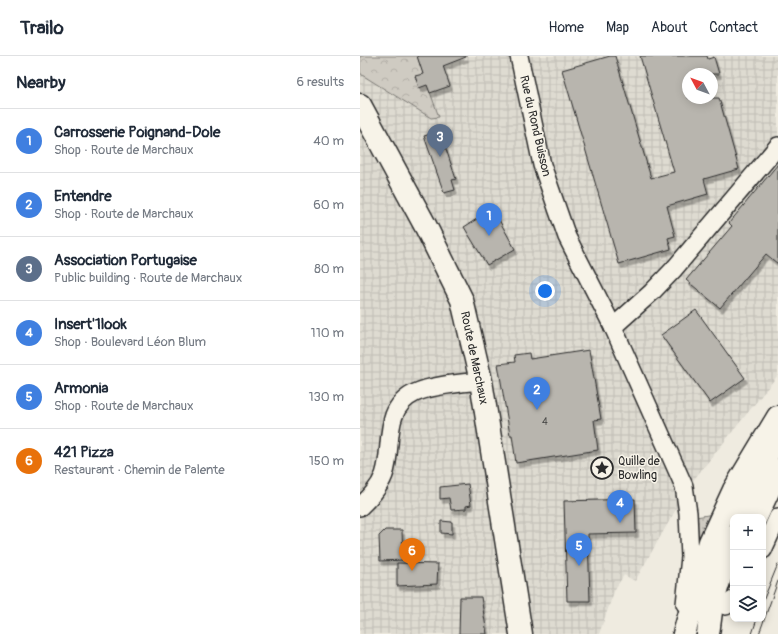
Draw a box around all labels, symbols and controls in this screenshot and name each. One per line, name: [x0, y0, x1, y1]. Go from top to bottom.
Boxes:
text: Trailo: [20, 16, 64, 40]
text: Home: [549, 19, 584, 36]
text: Map: [606, 19, 629, 36]
text: About: [651, 19, 687, 36]
text: Contact: [709, 19, 758, 36]
north arrow: [682, 68, 718, 104]
text: Nearby: [16, 72, 65, 93]
text: 6 results: [297, 74, 344, 90]
street label: Rue du Rond Buisson: [516, 74, 554, 178]
text: Carrosserie Poignand-Dole: [54, 123, 220, 142]
pin: 3: [427, 124, 453, 157]
text: 1: [26, 133, 32, 149]
text: 40 m: [313, 133, 344, 149]
text: Shop · Route de Marchaux: [54, 142, 194, 158]
text: Entendre: [54, 187, 112, 206]
text: 2: [25, 197, 33, 213]
text: 60 m: [313, 197, 344, 213]
pin: 1: [476, 203, 502, 236]
text: Shop · Route de Marchaux: [54, 206, 194, 222]
text: Association Portugaise: [54, 251, 197, 270]
text: 3: [25, 261, 33, 277]
text: 80 m: [314, 261, 344, 277]
text: Public building · Route de Marchaux: [54, 270, 242, 286]
your location: [535, 281, 555, 301]
street label: Route de Marchaux: [457, 310, 491, 406]
text: Insert'1look: [54, 315, 127, 334]
text: 4: [25, 325, 33, 341]
text: 110 m: [311, 325, 344, 341]
text: Shop · Boulevard Léon Blum: [54, 334, 206, 350]
pin: 2: [524, 377, 550, 410]
text: Armonia: [54, 379, 108, 398]
text: 5: [25, 389, 33, 405]
text: 130 m: [308, 389, 344, 405]
text: Shop · Route de Marchaux: [54, 398, 194, 414]
house number: 4: [542, 416, 548, 428]
text: 421 Pizza: [54, 443, 114, 462]
text: 6: [25, 453, 33, 469]
text: 150 m: [309, 453, 344, 469]
place label: Quille de Bowling: [618, 454, 660, 483]
place icon: Quille de Bowling: [589, 455, 615, 481]
text: Restaurant · Chemin de Palente: [54, 462, 225, 478]
pin: 4: [607, 490, 633, 523]
map controls: [730, 514, 766, 622]
button: +: [730, 514, 766, 550]
pin: 5: [566, 533, 592, 566]
pin: 6: [399, 538, 425, 571]
button: −: [730, 550, 766, 586]
button: layers: [730, 586, 766, 622]

